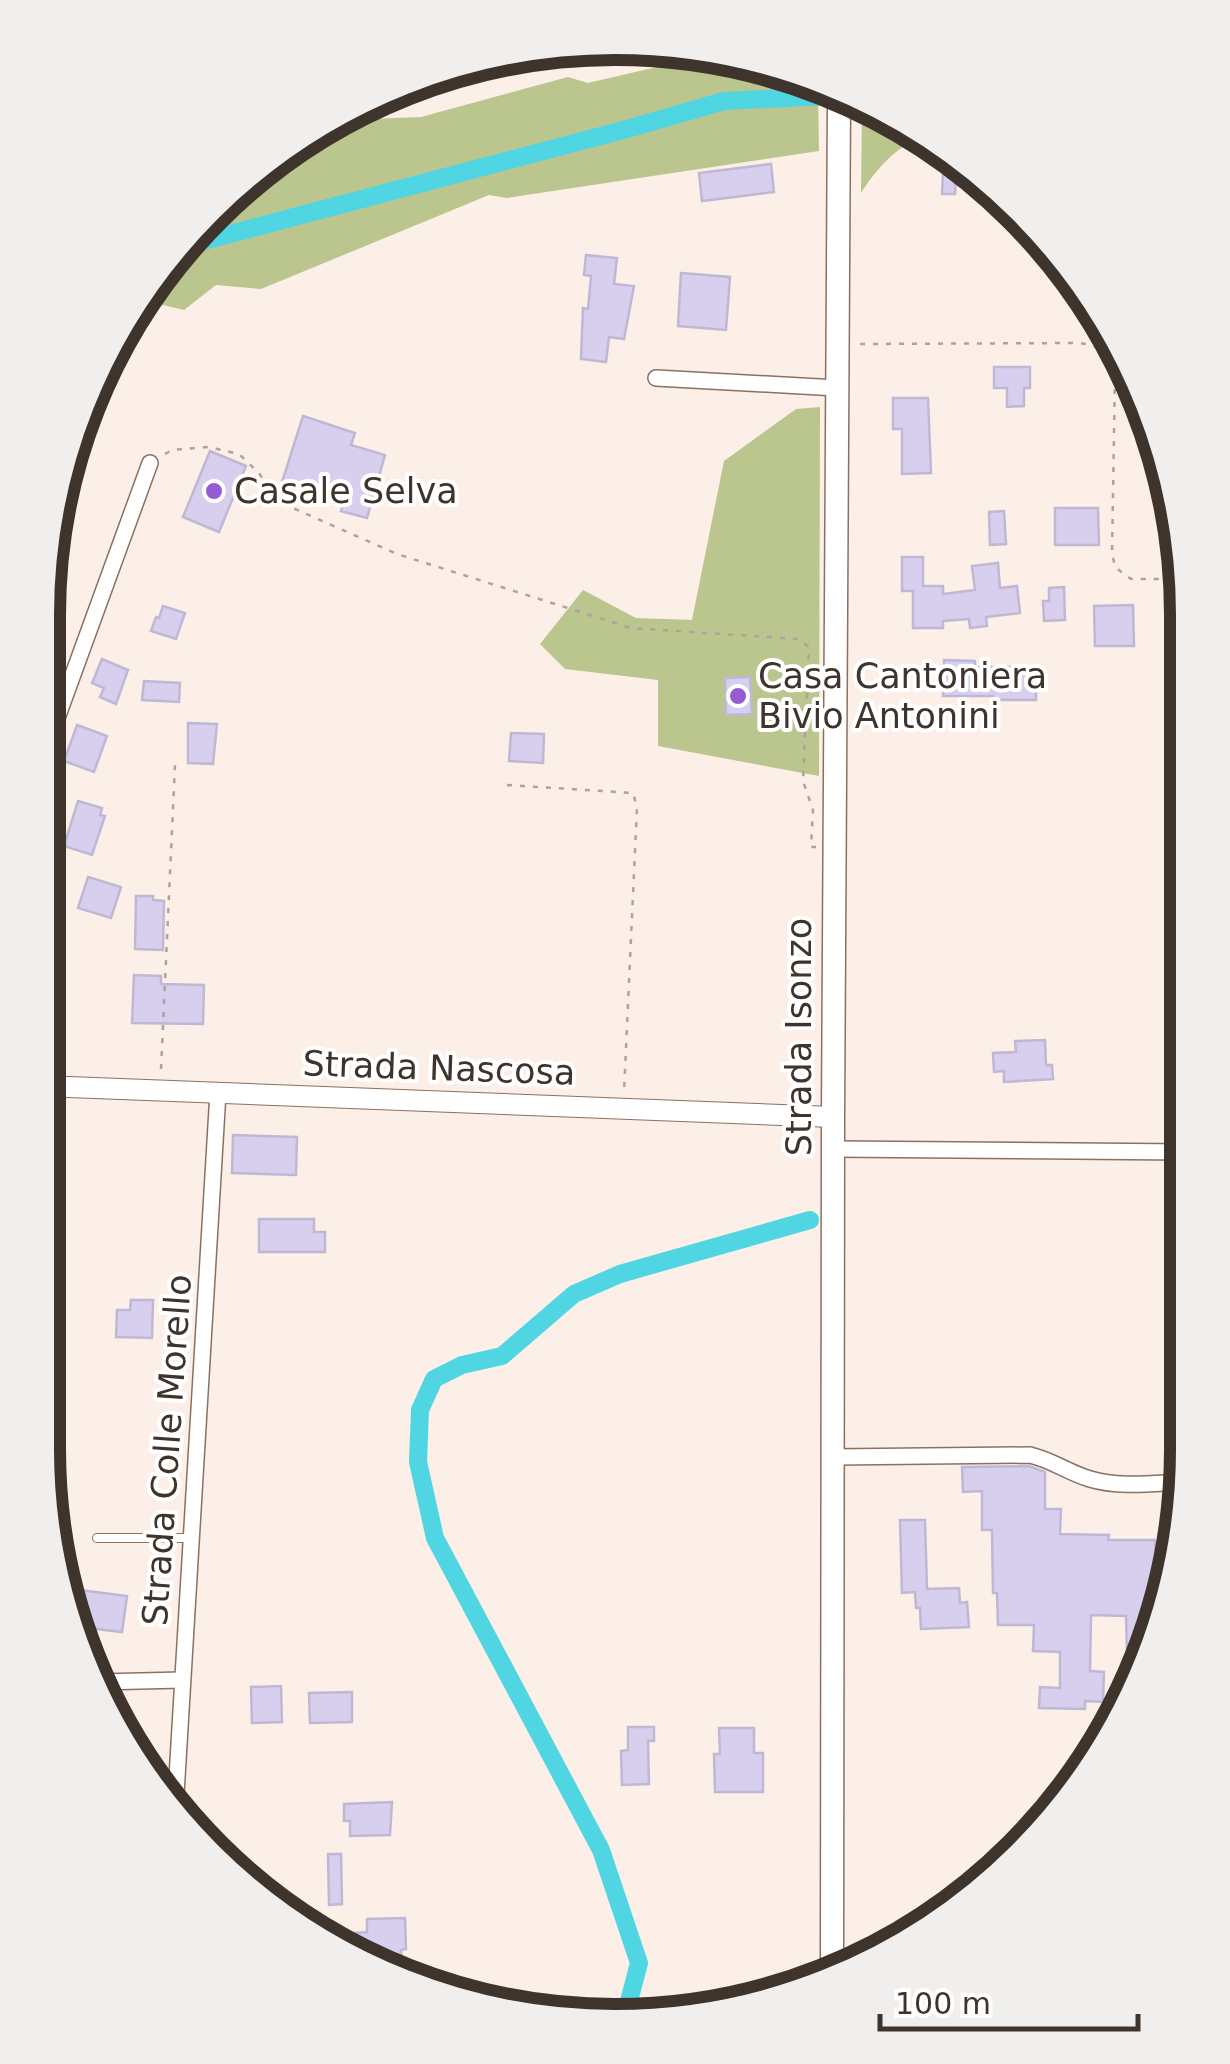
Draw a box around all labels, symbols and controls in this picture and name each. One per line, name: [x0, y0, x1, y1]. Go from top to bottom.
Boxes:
place label: Casale Selva: [234, 471, 458, 511]
marker: Casale Selva: [203, 480, 225, 502]
place label: Casa Cantoniera Bivio Antonini: [758, 656, 1047, 736]
marker: Casa Cantoniera Bivio Antonini: [727, 685, 749, 707]
street label: Strada Isonzo: [779, 918, 819, 1156]
street label: Strada Nascosa: [302, 1043, 576, 1093]
street label: Strada Colle Morello: [135, 1273, 199, 1627]
scale bar: [880, 1969, 1138, 2031]
text: 100 m: [895, 1986, 991, 2021]

